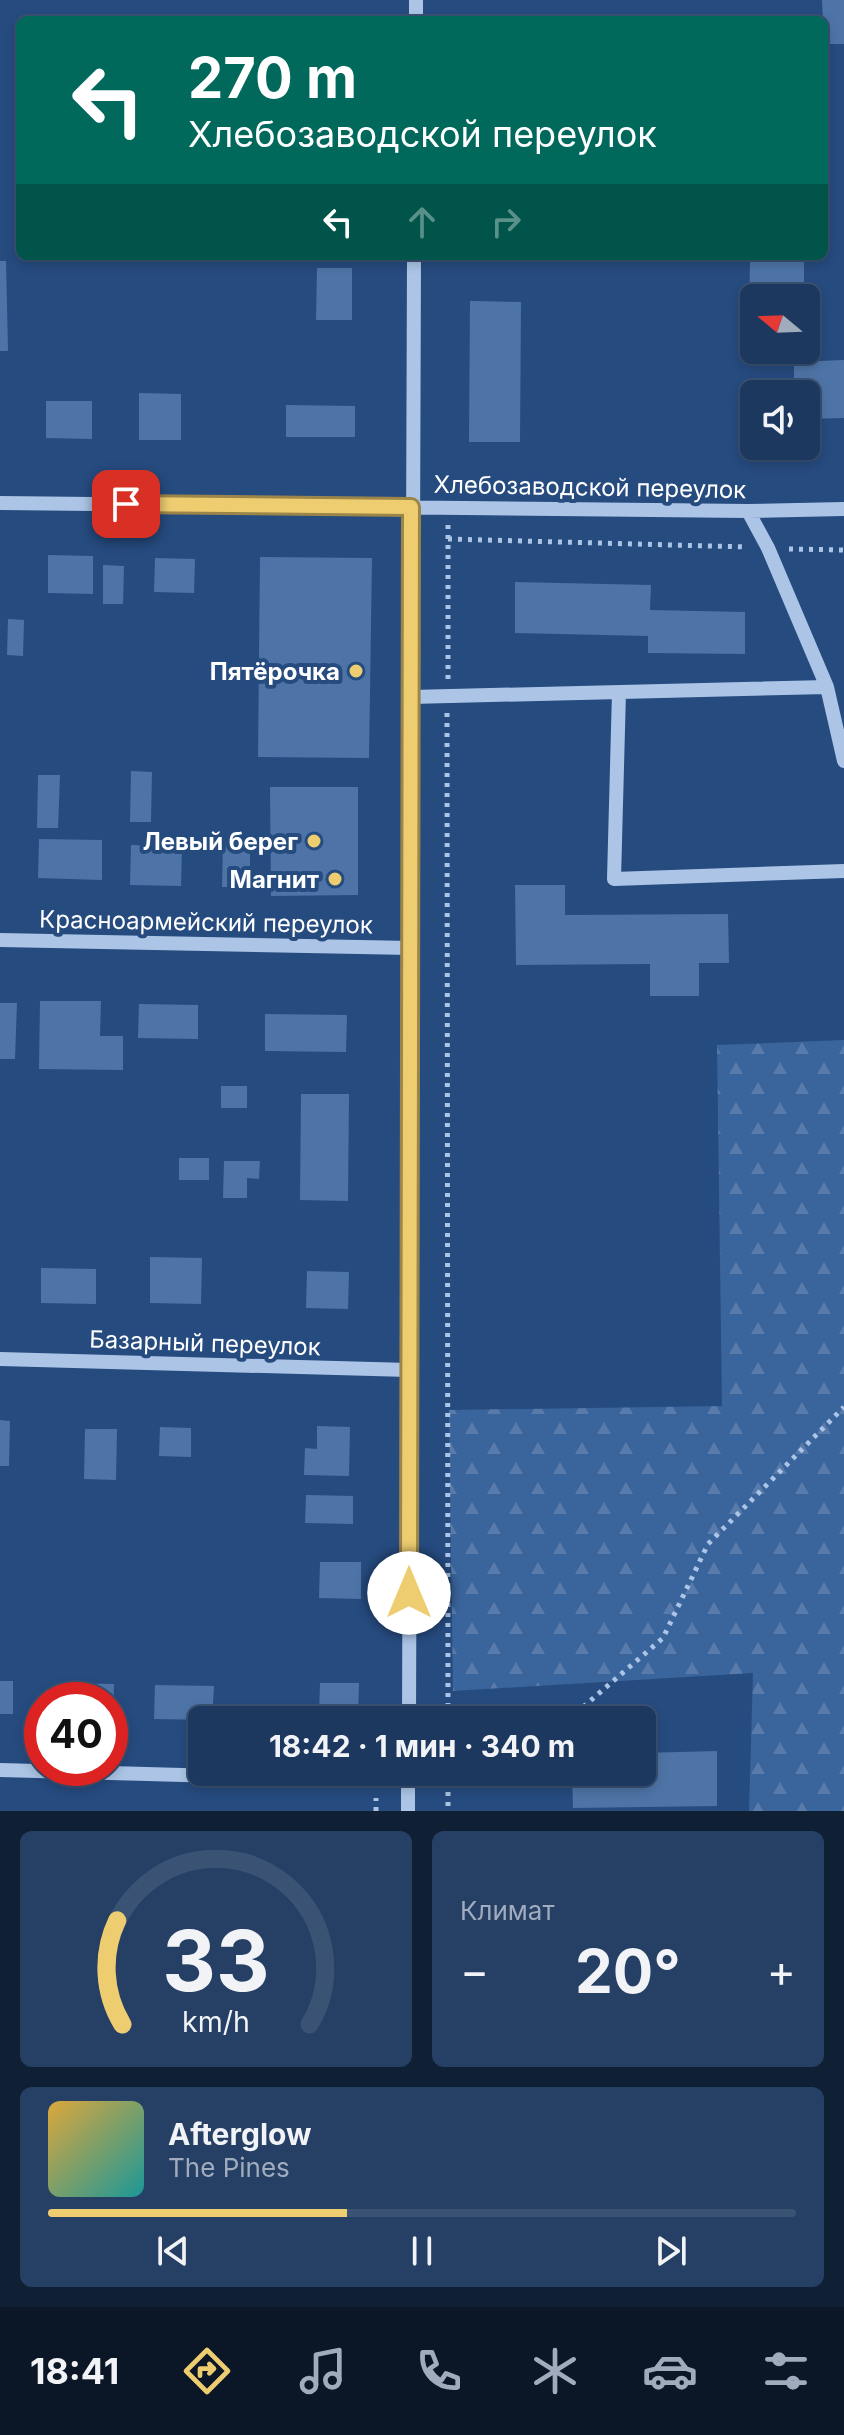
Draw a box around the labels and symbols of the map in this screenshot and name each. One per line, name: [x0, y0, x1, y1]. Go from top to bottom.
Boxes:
north arrow: [740, 284, 820, 364]
pin: [92, 470, 160, 538]
street label: Хлебозаводской переулок: [433, 470, 747, 504]
place label: Пятёрочка: [210, 657, 340, 686]
marker: Пятёрочка: [347, 662, 365, 680]
place label: Левый берег: [143, 827, 298, 856]
marker: Левый берег: [305, 832, 323, 850]
place label: Магнит: [230, 865, 319, 894]
marker: Магнит: [326, 870, 344, 888]
street label: Красноармейский переулок: [39, 905, 373, 939]
street label: Базарный переулок: [89, 1324, 321, 1362]
position arrow: [367, 1551, 451, 1635]
speed limit sign: 40: [24, 1682, 128, 1786]

